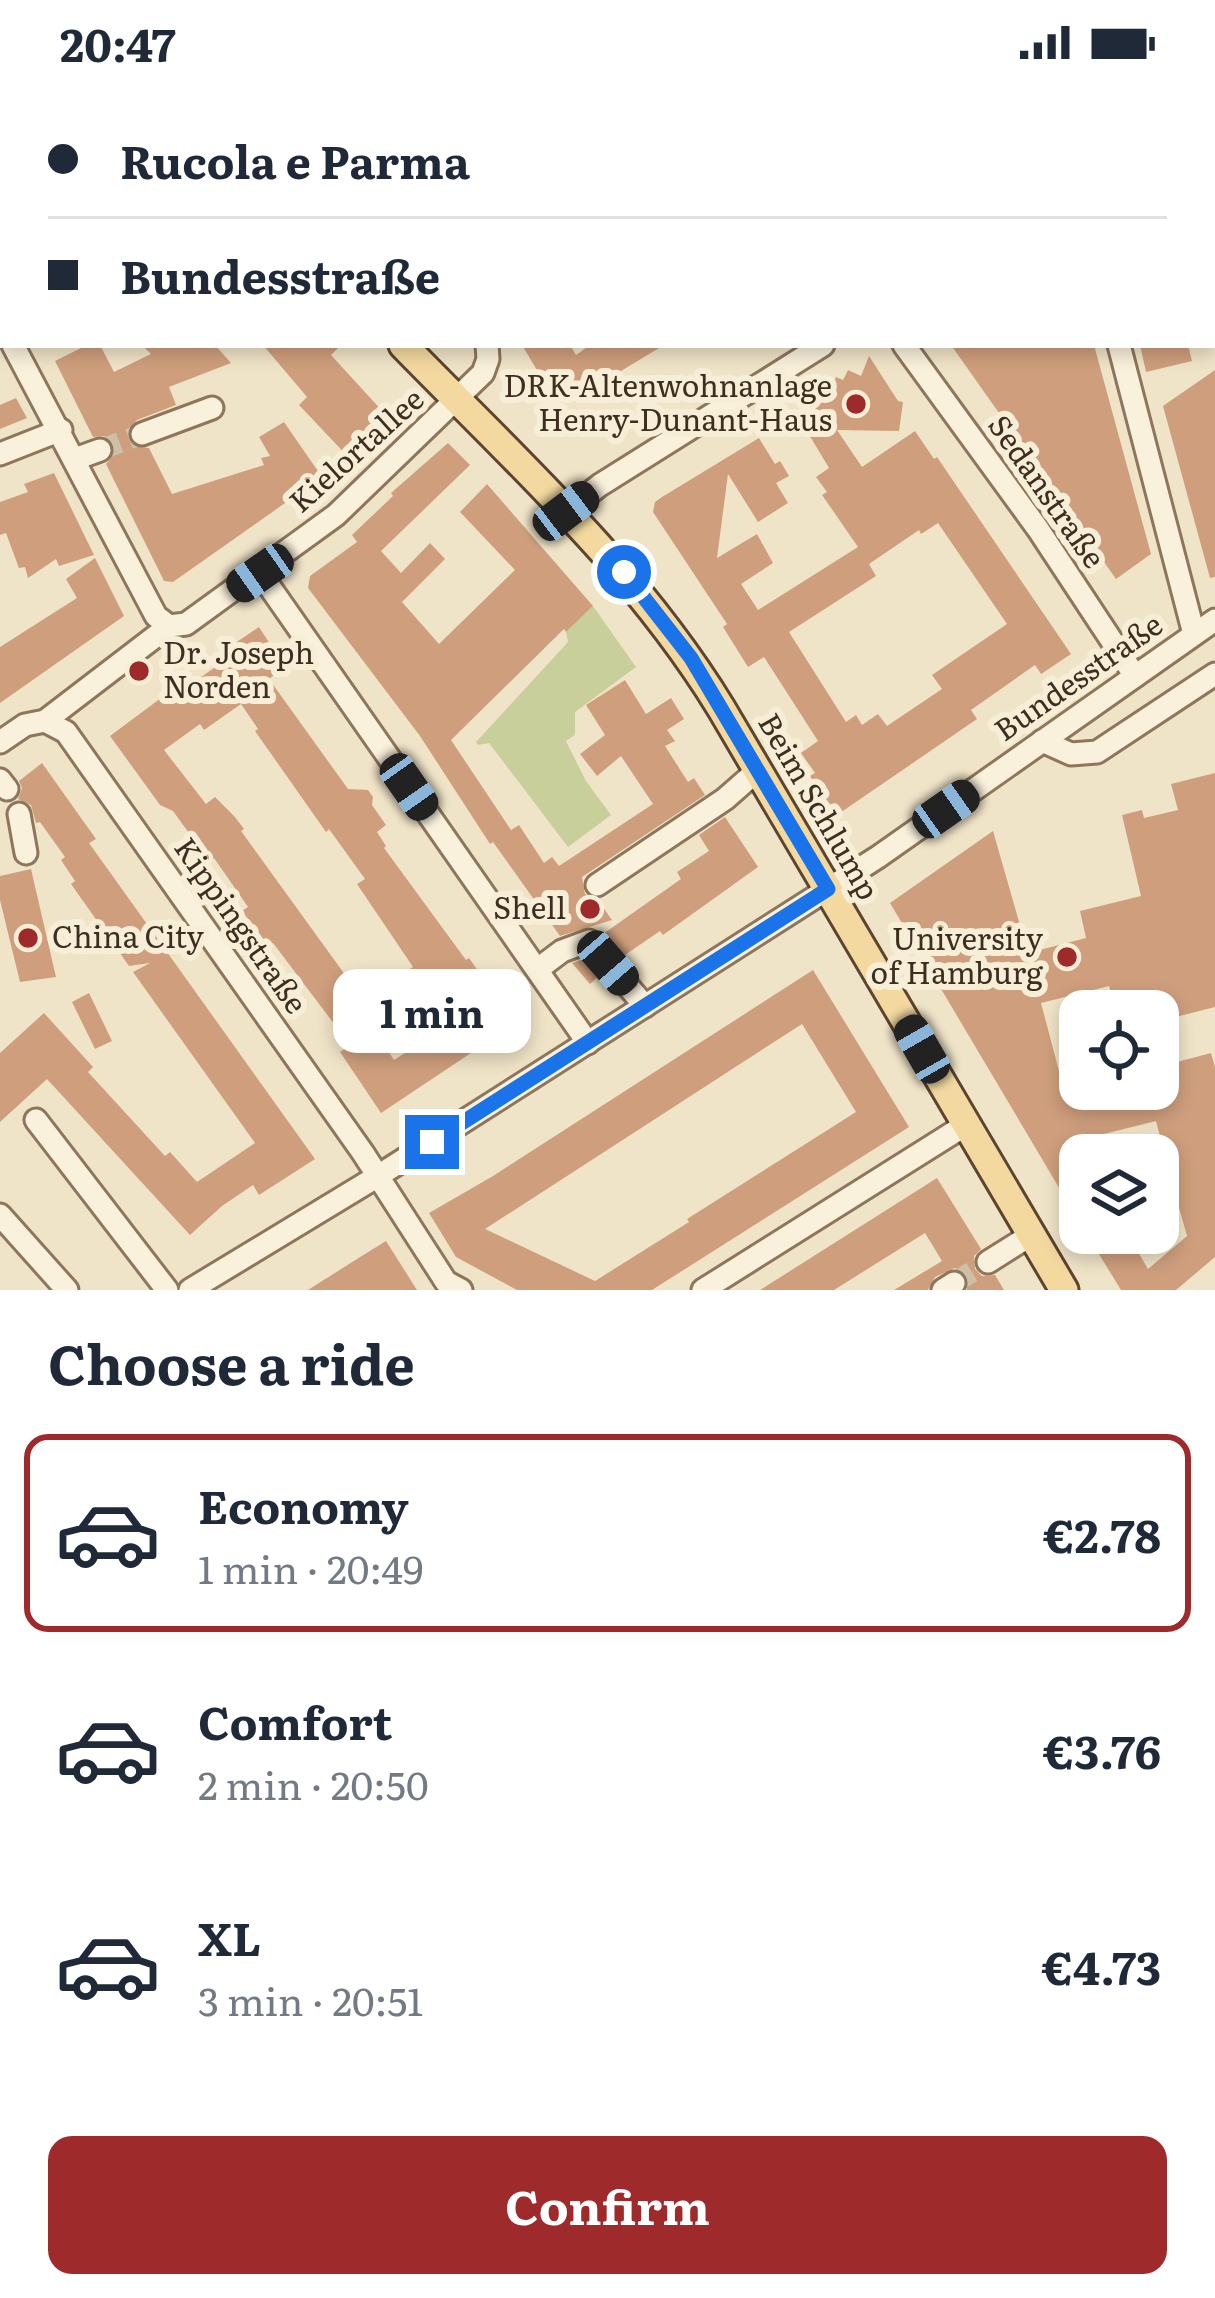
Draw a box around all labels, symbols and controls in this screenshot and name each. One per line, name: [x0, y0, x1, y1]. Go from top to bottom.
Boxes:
text: 20:47: [60, 9, 176, 76]
text: Rucola e Parma: [120, 126, 470, 193]
text: Bundesstraße: [120, 241, 440, 308]
place label: DRK-Altenwohnanlage Henry-Dunant-Haus: [503, 362, 832, 440]
street label: Kielortallee: [278, 376, 432, 521]
marker: DRK-Altenwohnanlage Henry-Dunant-Haus: [843, 391, 869, 417]
street label: Sedanstraße: [979, 405, 1118, 576]
car: [526, 475, 606, 547]
car: [220, 538, 300, 608]
route start: [597, 545, 651, 599]
street label: Bundesstraße: [984, 601, 1170, 750]
place label: Dr. Joseph Norden: [163, 629, 314, 707]
marker: Dr. Joseph Norden: [126, 658, 152, 684]
street label: Beim Schlump: [749, 704, 892, 907]
car: [374, 747, 444, 827]
car: [906, 774, 986, 844]
street label: Kippingstraße: [165, 827, 320, 1021]
place label: Shell: [493, 884, 566, 928]
marker: Shell: [577, 896, 603, 922]
place label: China City: [52, 913, 205, 957]
place label: University of Hamburg: [871, 915, 1044, 993]
car: [571, 924, 645, 1002]
marker: China City: [15, 925, 41, 951]
marker: University of Hamburg: [1054, 944, 1080, 970]
callout: 1 min: [333, 968, 531, 1052]
text: 1 min: [380, 982, 484, 1040]
map controls: [1059, 990, 1179, 1254]
button: locate: [1059, 990, 1179, 1110]
car: [888, 1009, 956, 1089]
route end: [405, 1115, 459, 1169]
button: layers: [1059, 1134, 1179, 1254]
text: Choose a ride: [48, 1321, 415, 1402]
text: Economy: [198, 1471, 409, 1538]
icon: car: [54, 1479, 162, 1587]
text: €2.78: [1043, 1500, 1161, 1567]
text: 1 min · 20:49: [198, 1538, 423, 1596]
text: Comfort: [198, 1687, 392, 1754]
icon: car: [54, 1695, 162, 1803]
text: €3.76: [1043, 1716, 1161, 1783]
text: 2 min · 20:50: [198, 1754, 428, 1812]
text: XL: [198, 1903, 261, 1970]
icon: car: [54, 1911, 162, 2019]
text: €4.73: [1042, 1932, 1161, 1999]
text: 3 min · 20:51: [198, 1970, 423, 2028]
button: Confirm: [48, 2136, 1167, 2274]

